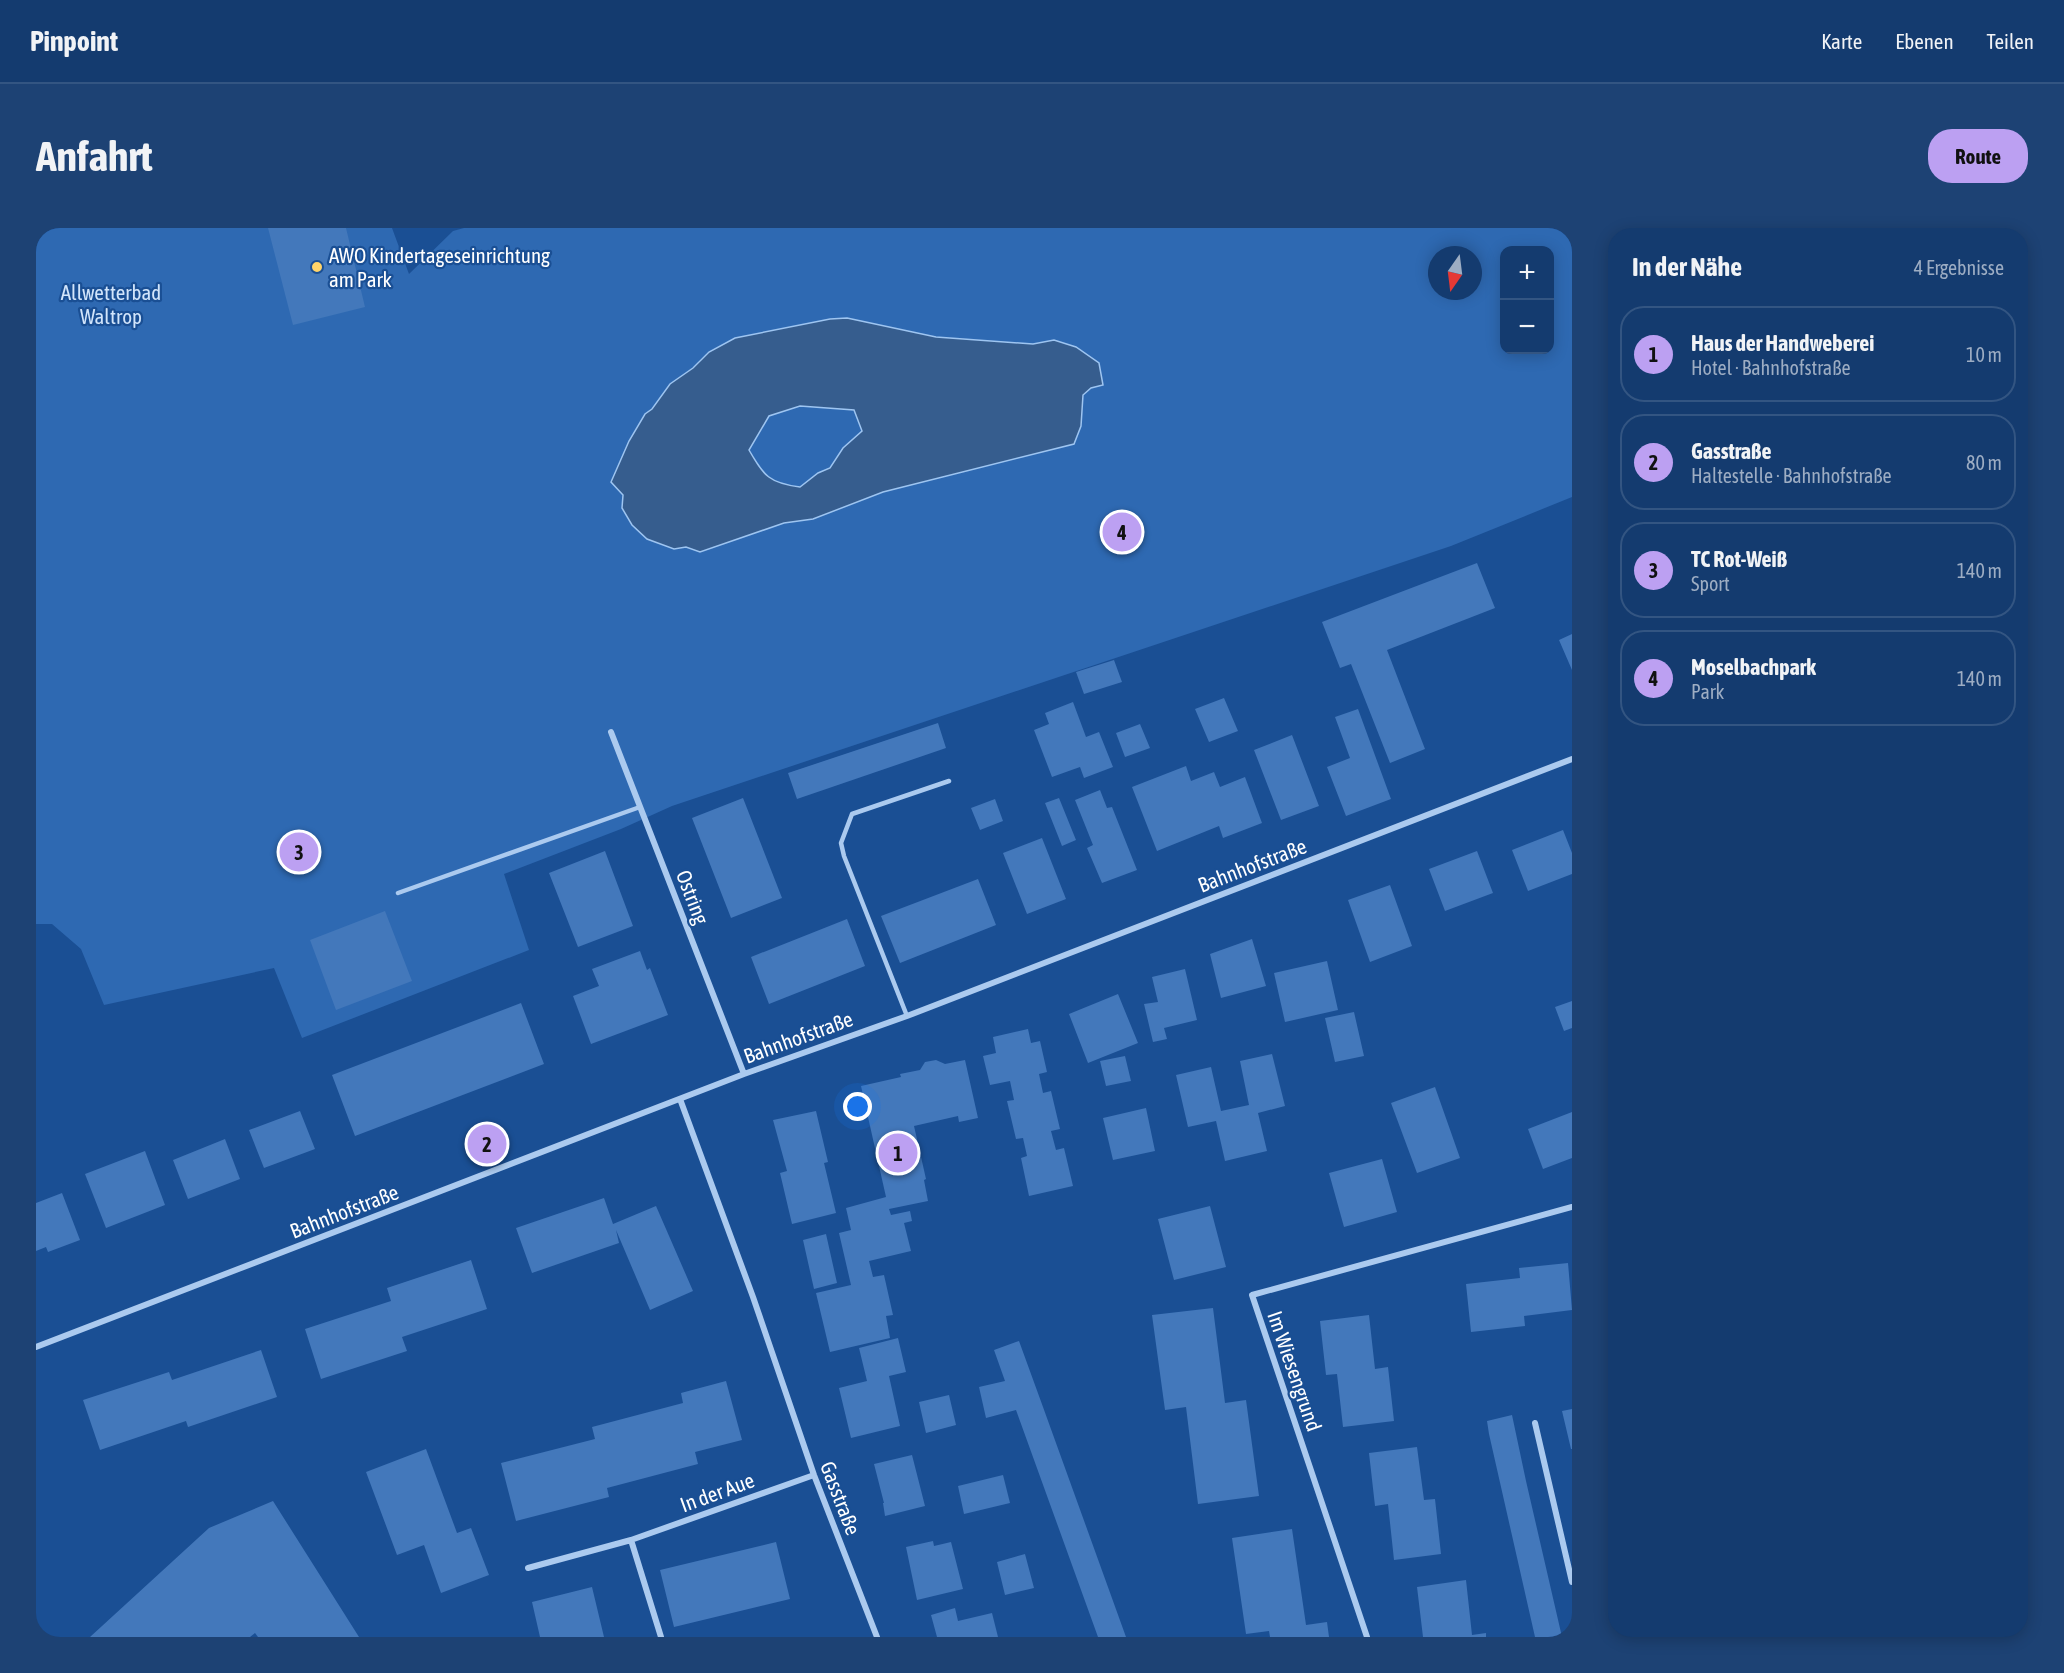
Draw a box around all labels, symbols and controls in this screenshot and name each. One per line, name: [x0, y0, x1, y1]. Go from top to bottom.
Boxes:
text: Pinpoint: [30, 25, 118, 57]
text: Karte: [1821, 29, 1862, 53]
text: Ebenen: [1895, 29, 1954, 53]
text: Teilen: [1987, 29, 2034, 53]
button: Route: [1928, 129, 2028, 183]
text: Anfahrt: [36, 132, 153, 180]
place label: AWO Kindertageseinrichtung am Park: [329, 243, 550, 291]
north arrow: [1428, 246, 1482, 300]
map controls: [1500, 246, 1554, 354]
button: +: [1500, 246, 1554, 300]
text: In der Nähe: [1632, 252, 1742, 282]
text: 4 Ergebnisse: [1914, 256, 2004, 279]
marker: AWO Kindertageseinrichtung am Park: [310, 260, 324, 274]
park label: Allwetterbad Waltrop: [61, 280, 161, 328]
button: −: [1500, 300, 1554, 354]
text: Haus der Handweberei: [1691, 330, 1874, 356]
text: 1: [1649, 343, 1658, 366]
text: 10 m: [1966, 343, 2002, 366]
text: Hotel · Bahnhofstraße: [1691, 356, 1851, 379]
text: Gasstraße: [1691, 438, 1771, 464]
text: 2: [1649, 451, 1658, 474]
text: 80 m: [1966, 451, 2002, 474]
text: Haltestelle · Bahnhofstraße: [1691, 464, 1892, 487]
pin: 4: [1102, 510, 1142, 554]
text: TC Rot-Weiß: [1691, 546, 1787, 572]
text: 3: [1649, 559, 1658, 582]
text: 140 m: [1957, 559, 2002, 582]
text: Sport: [1691, 572, 1730, 595]
text: Moselbachpark: [1691, 654, 1816, 680]
text: 4: [1649, 667, 1658, 690]
text: 140 m: [1957, 667, 2002, 690]
text: Park: [1691, 680, 1724, 703]
pin: 3: [280, 830, 318, 874]
street label: Bahnhofstraße: [1194, 833, 1310, 897]
street label: Ostring: [672, 867, 714, 927]
street label: Bahnhofstraße: [740, 1006, 856, 1068]
your location: [843, 1092, 872, 1121]
pin: 2: [468, 1122, 506, 1166]
pin: 1: [878, 1130, 918, 1176]
street label: Bahnhofstraße: [286, 1179, 402, 1243]
street label: Im Wiesengrund: [1263, 1308, 1327, 1434]
street label: Gasstraße: [816, 1458, 866, 1538]
street label: In der Aue: [677, 1468, 757, 1516]

